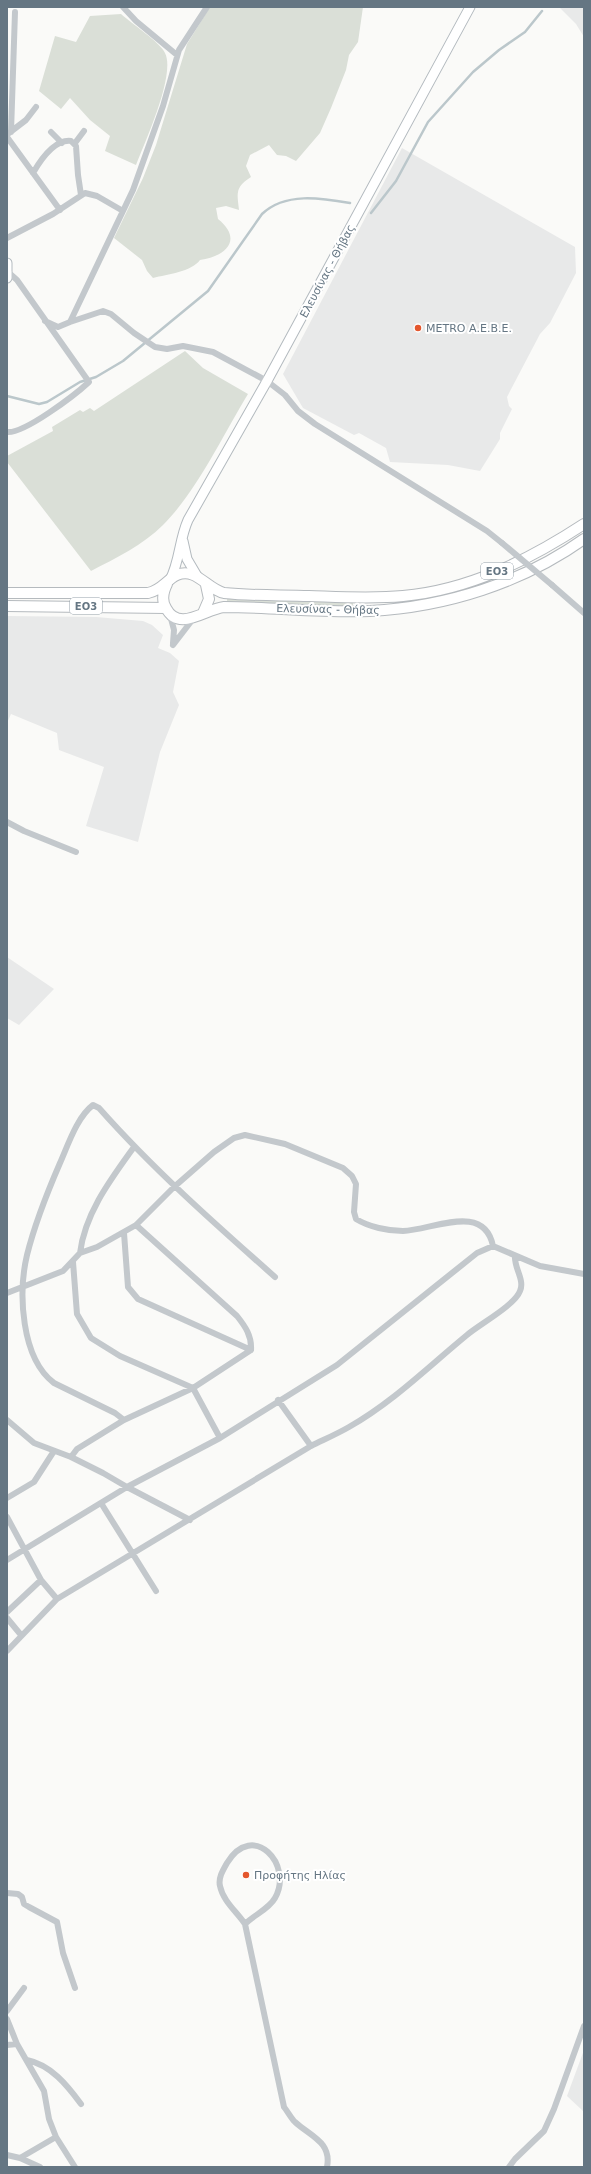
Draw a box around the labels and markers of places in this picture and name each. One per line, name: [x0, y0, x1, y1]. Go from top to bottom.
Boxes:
place label: METRO Α.Ε.Β.Ε.: [426, 322, 512, 335]
marker: METRO Α.Ε.Β.Ε.: [413, 323, 423, 333]
place label: Προφήτης Ηλίας: [254, 1869, 346, 1882]
marker: Προφήτης Ηλίας: [241, 1870, 251, 1880]

